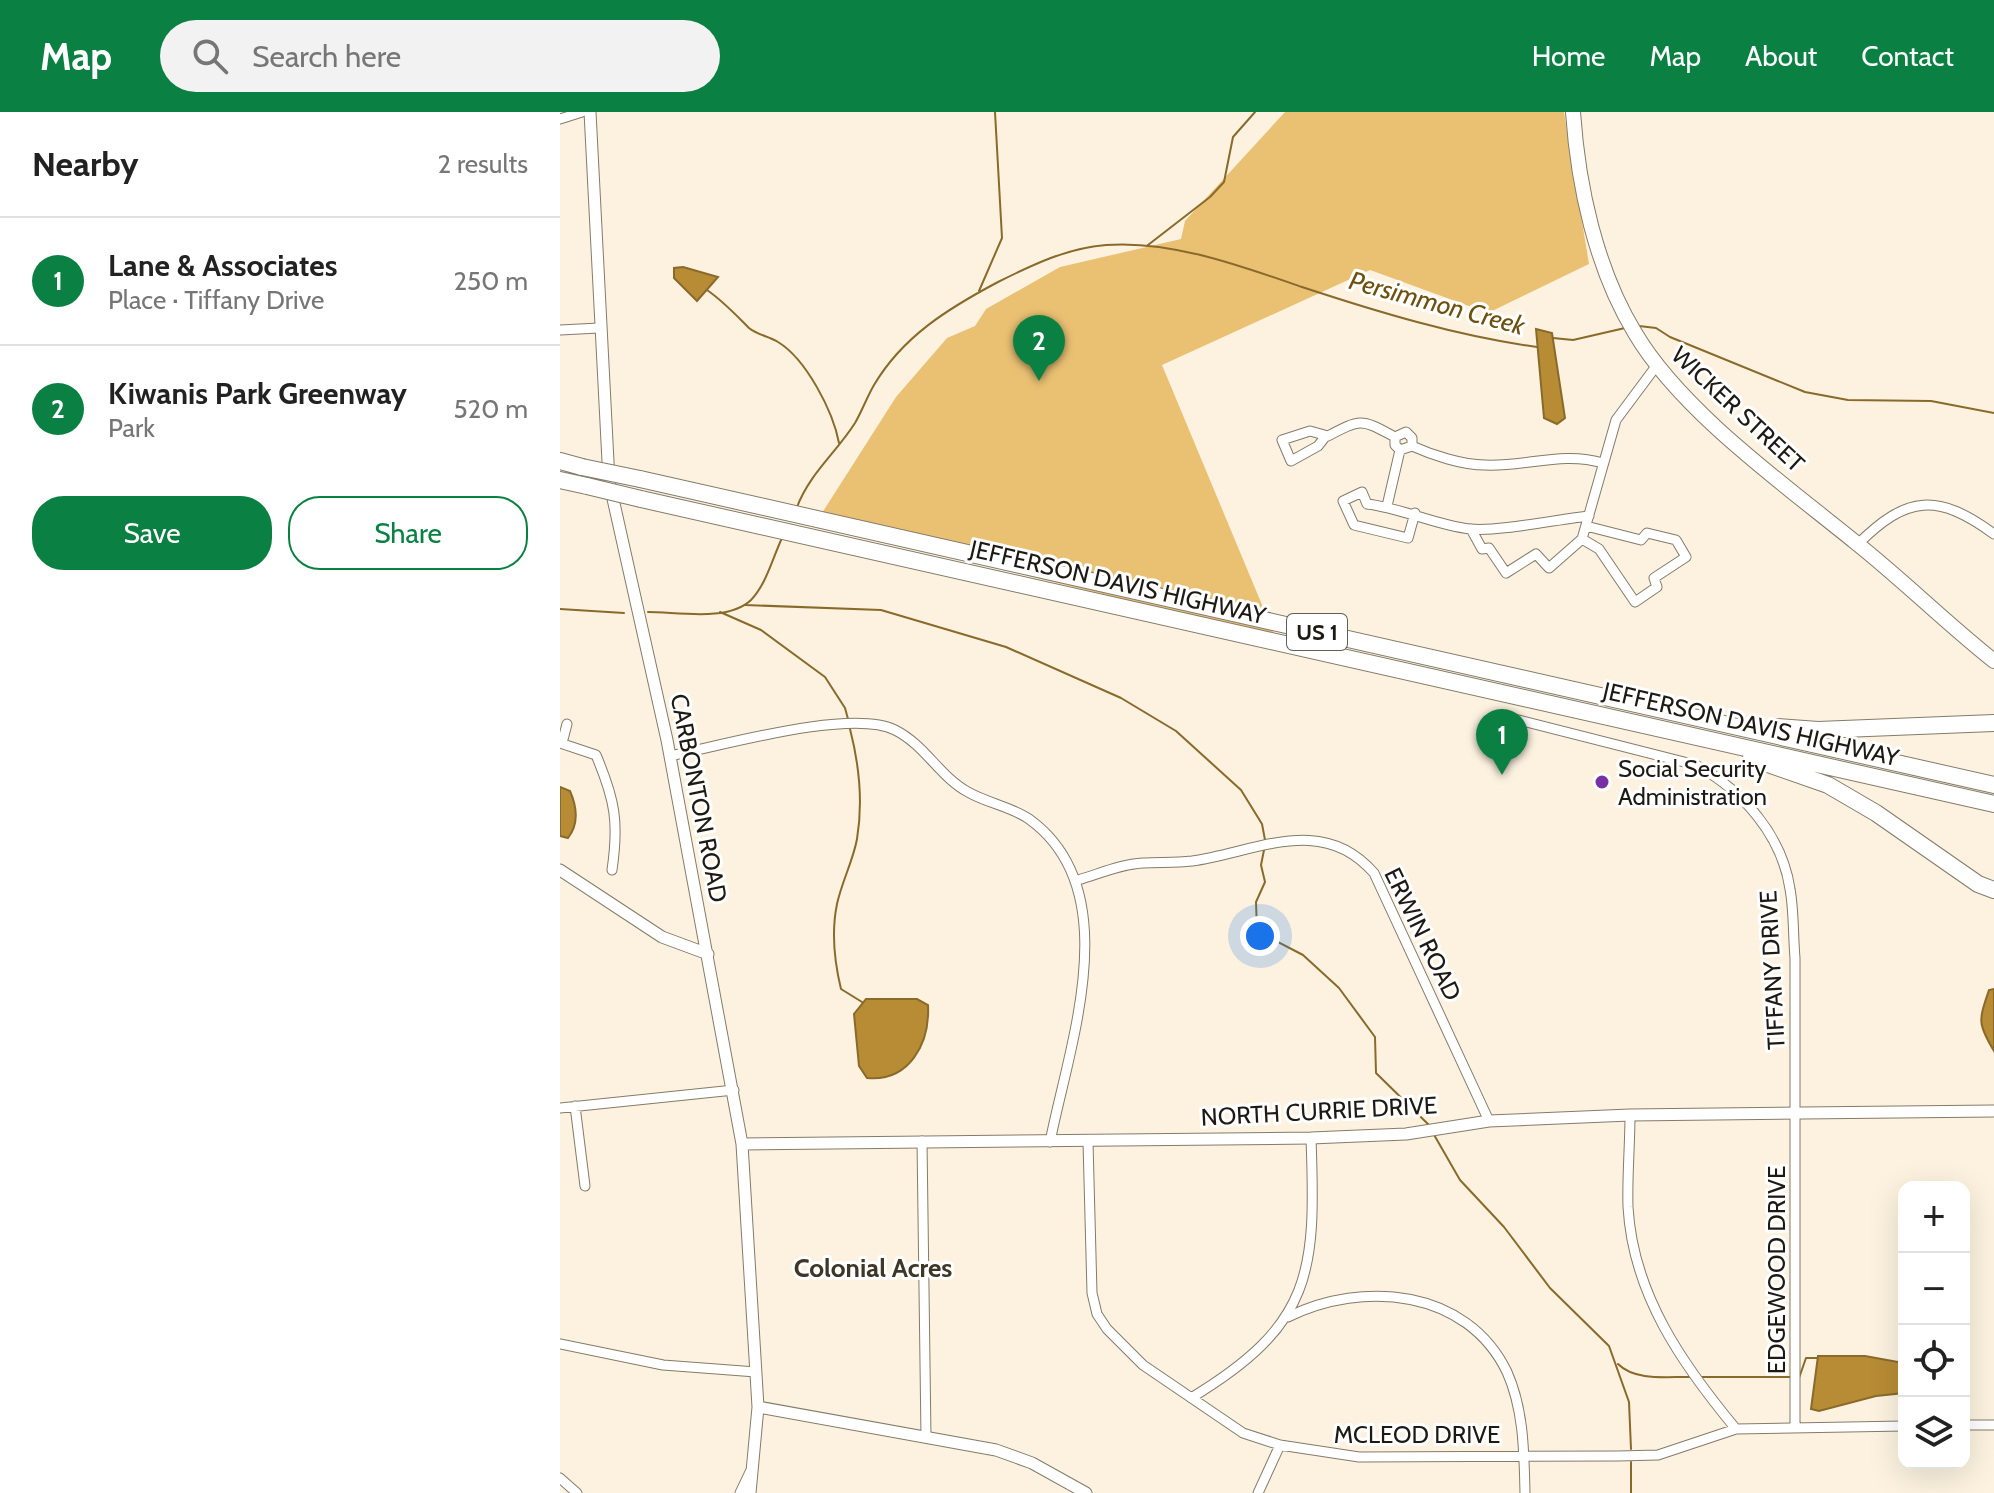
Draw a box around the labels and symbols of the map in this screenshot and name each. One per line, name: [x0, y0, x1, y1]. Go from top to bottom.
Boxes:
water label: Persimmon Creek: [1346, 264, 1529, 342]
pin: 2: [1013, 315, 1065, 381]
street label: WICKER STREET: [1666, 340, 1811, 478]
street label: JEFFERSON DAVIS HIGHWAY: [966, 534, 1269, 630]
road number: US 1: [1287, 614, 1347, 650]
street label: JEFFERSON DAVIS HIGHWAY: [1599, 676, 1902, 772]
street label: CARBONTON ROAD: [665, 691, 733, 905]
pin: 1: [1476, 709, 1528, 775]
place label: Social Security Administration: [1618, 754, 1767, 811]
marker: Social Security Administration: [1593, 773, 1611, 791]
street label: ERWIN ROAD: [1378, 863, 1468, 1005]
street label: TIFFANY DRIVE: [1753, 890, 1791, 1050]
your location: [1240, 916, 1280, 956]
street label: NORTH CURRIE DRIVE: [1200, 1090, 1438, 1132]
street label: EDGEWOOD DRIVE: [1762, 1166, 1791, 1374]
district label: Colonial Acres: [794, 1252, 952, 1284]
street label: MCLEOD DRIVE: [1334, 1420, 1500, 1449]

